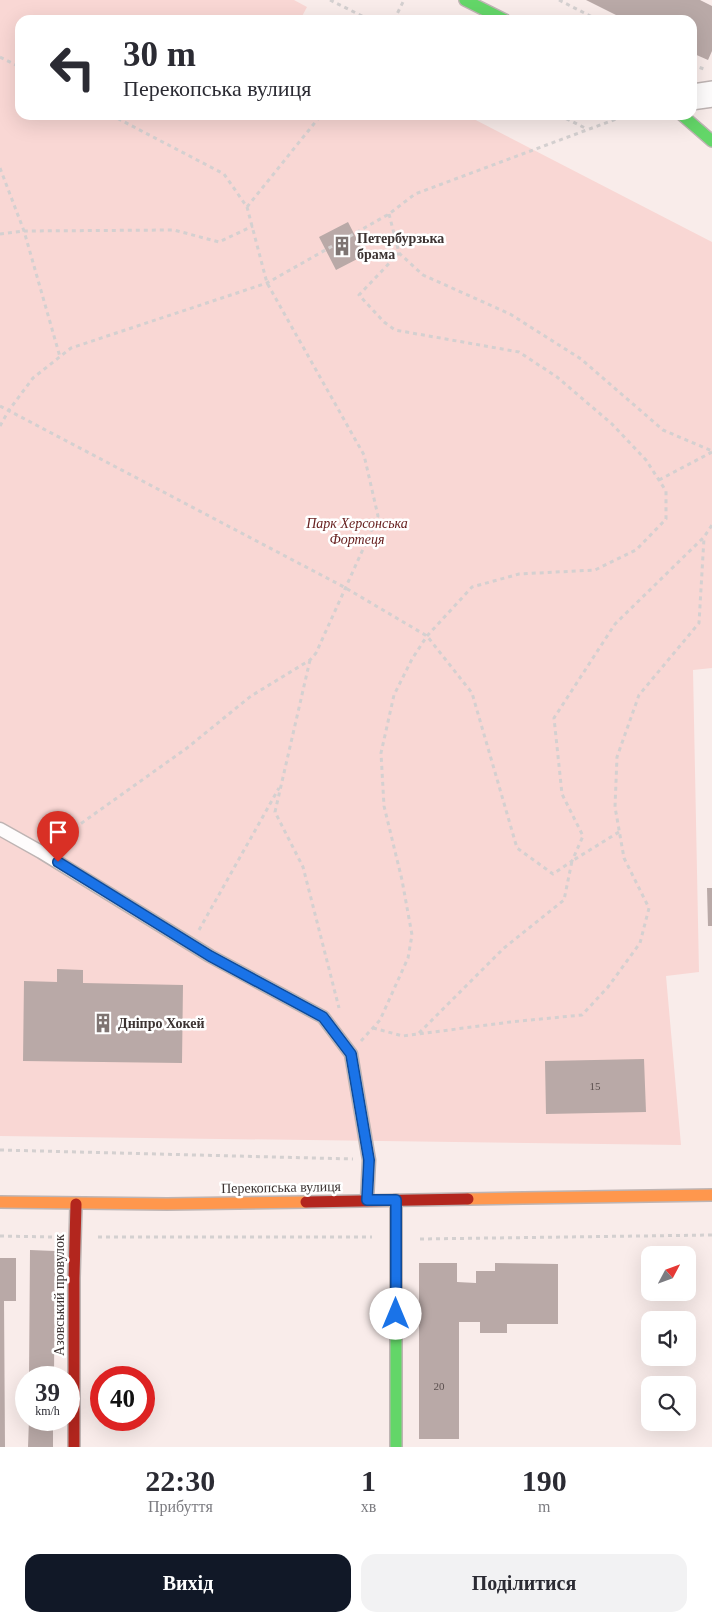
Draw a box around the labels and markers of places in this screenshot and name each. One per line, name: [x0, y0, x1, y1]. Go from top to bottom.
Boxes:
place label: Петербурзька брама: [357, 231, 444, 262]
building icon: Петербурзька брама: [331, 235, 353, 257]
pin: [37, 811, 79, 862]
building icon: Дніпро Хокей: [92, 1012, 114, 1034]
place label: Дніпро Хокей: [118, 1016, 205, 1031]

